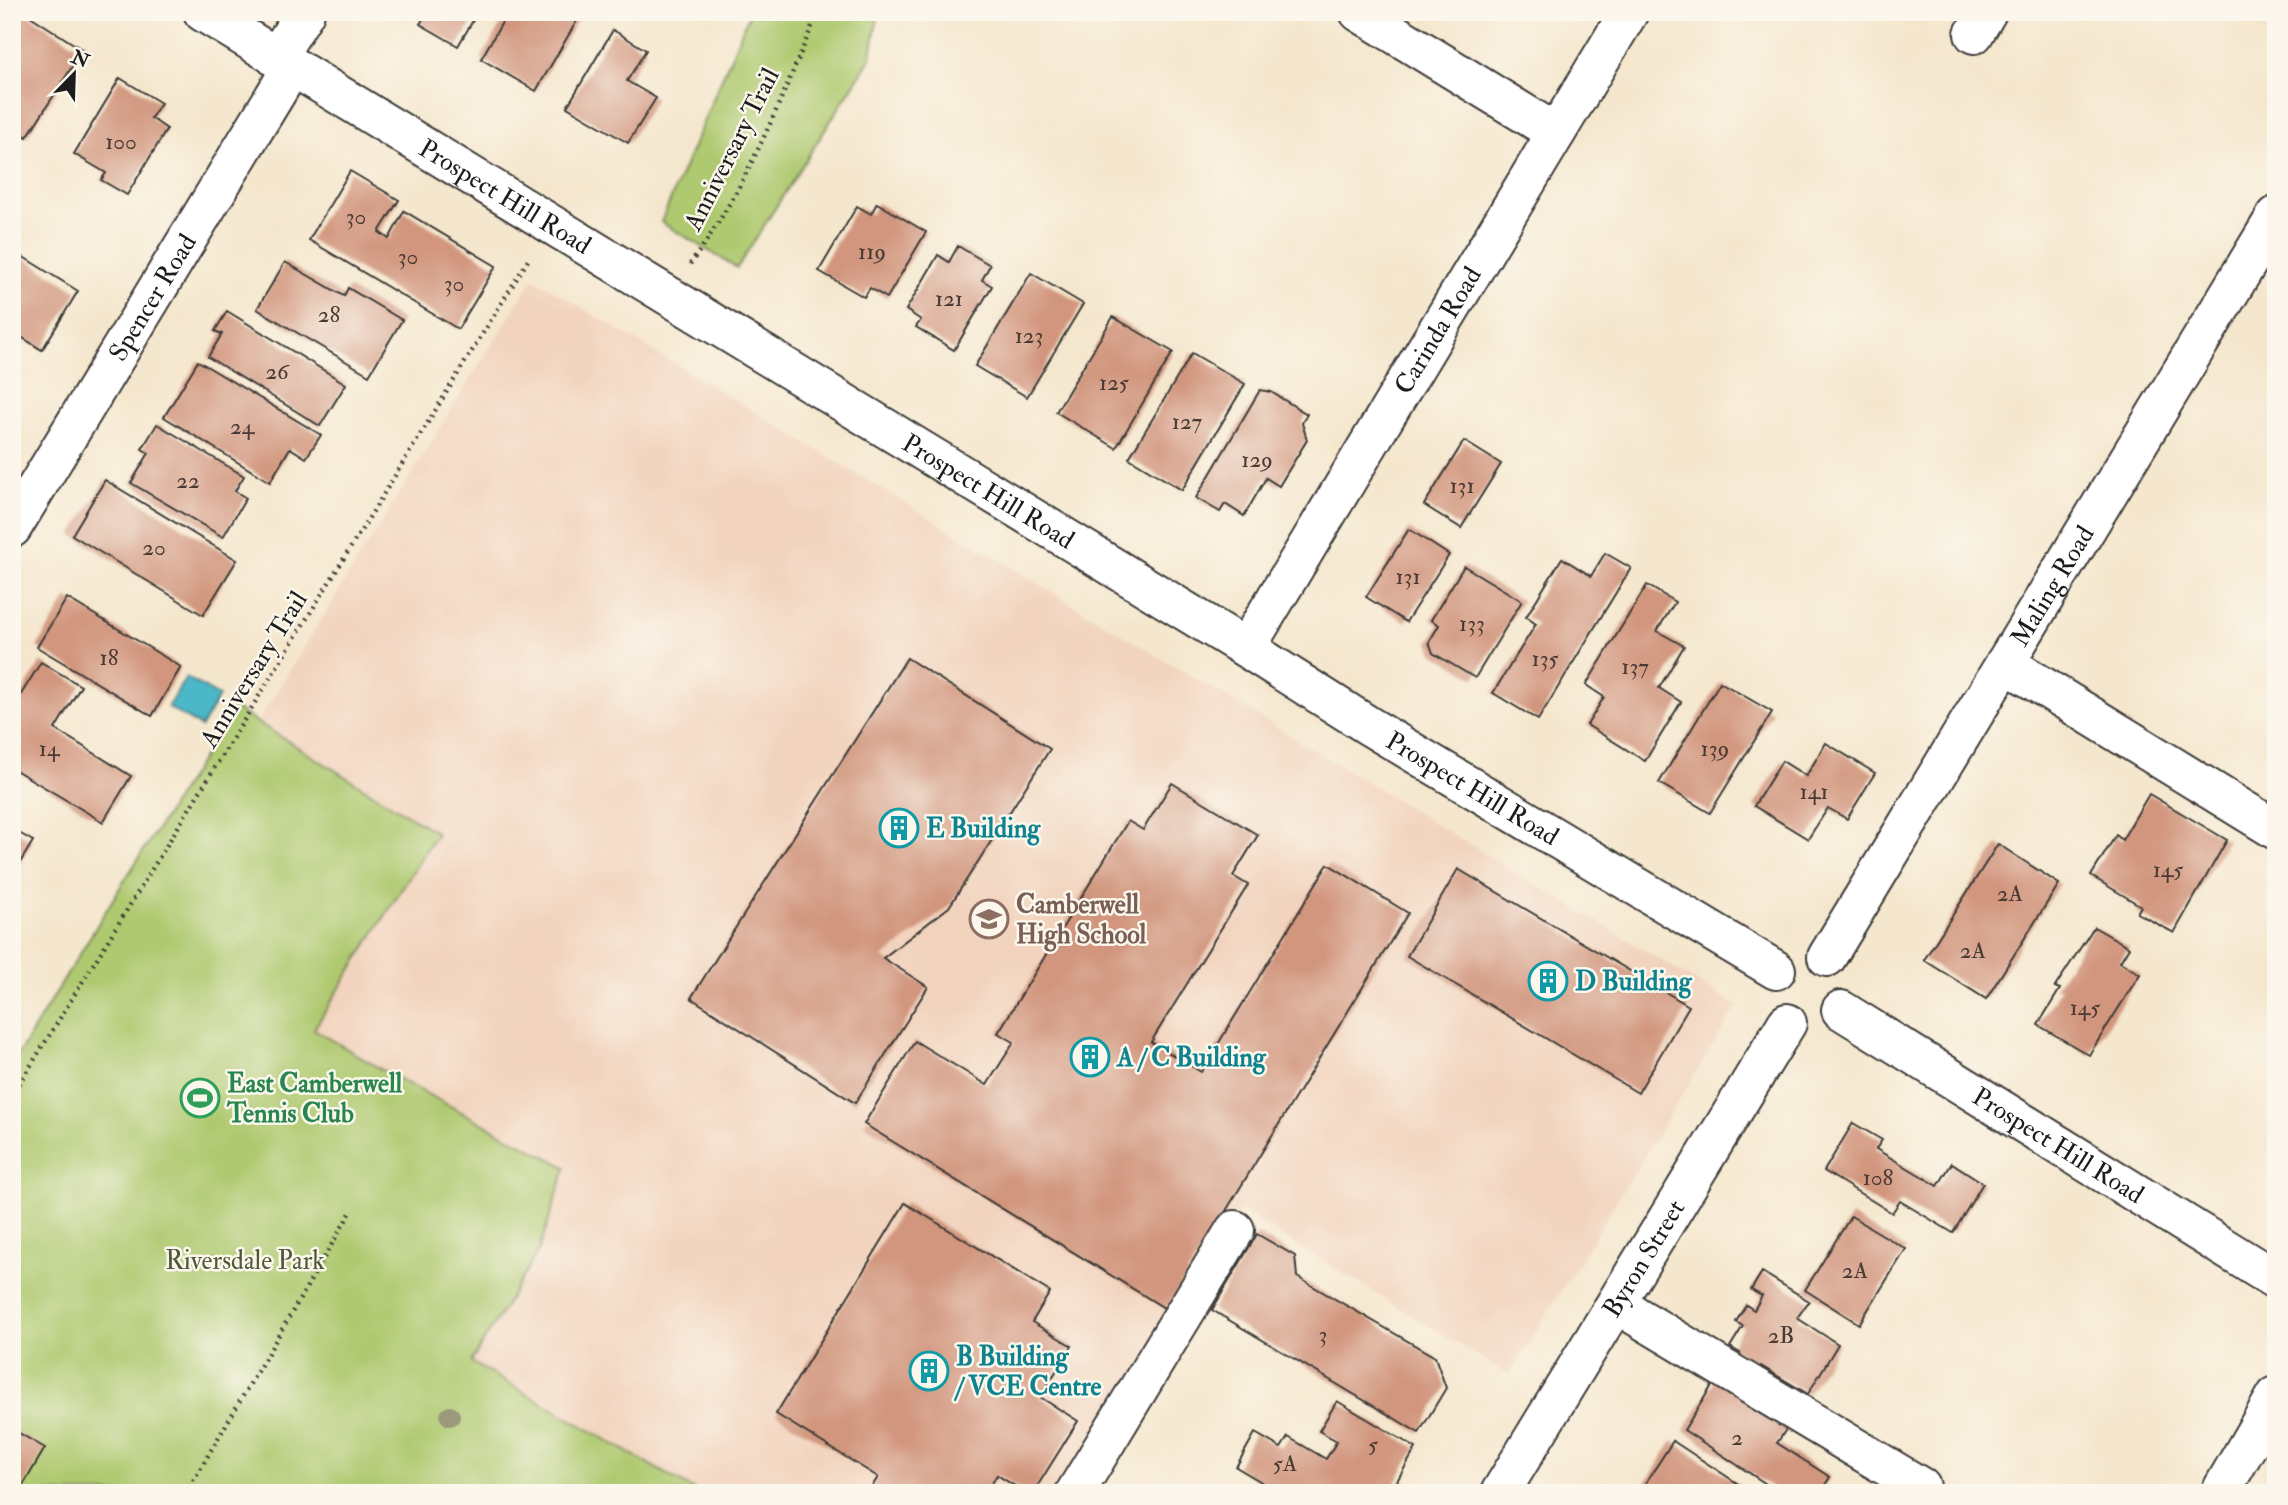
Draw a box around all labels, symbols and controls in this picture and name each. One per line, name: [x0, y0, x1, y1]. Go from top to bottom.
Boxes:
north arrow: [38, 38, 108, 108]
text: N: [67, 45, 94, 74]
street label: Anniversary Trail: [677, 62, 787, 237]
house number: 100: [105, 127, 137, 156]
street label: Prospect Hill Road: [413, 132, 597, 262]
house number: 30: [346, 202, 366, 231]
street label: Spencer Road: [102, 228, 204, 367]
house number: 119: [858, 237, 886, 266]
house number: 30: [398, 242, 418, 271]
street label: Carinda Road: [1388, 261, 1489, 400]
house number: 30: [444, 269, 464, 298]
house number: 121: [935, 284, 963, 313]
house number: 28: [318, 300, 340, 329]
house number: 123: [1015, 321, 1043, 350]
house number: 26: [265, 357, 290, 386]
house number: 125: [1099, 368, 1129, 397]
house number: 127: [1172, 407, 1203, 436]
house number: 24: [230, 412, 256, 441]
street label: Prospect Hill Road: [896, 427, 1080, 557]
house number: 129: [1241, 445, 1273, 474]
house number: 22: [176, 466, 200, 495]
house number: 131: [1449, 471, 1475, 500]
street label: Maling Road: [2004, 520, 2102, 653]
house number: 20: [142, 533, 166, 562]
house number: 131: [1395, 562, 1421, 591]
street label: Anniversary Trail: [192, 585, 315, 754]
house number: 133: [1459, 609, 1485, 638]
house number: 18: [99, 643, 119, 672]
house number: 135: [1531, 644, 1559, 673]
house number: 137: [1621, 652, 1649, 681]
street label: Prospect Hill Road: [1380, 725, 1564, 853]
house number: 14: [39, 734, 61, 763]
house number: 139: [1701, 734, 1729, 763]
house number: 141: [1800, 777, 1828, 806]
building icon: E Building: [878, 807, 920, 849]
place label: E Building: [926, 813, 1041, 846]
house number: 145: [2153, 855, 2183, 884]
house number: 2A: [1997, 879, 2024, 908]
place label: Camberwell High School: [1016, 889, 1147, 952]
school or university icon: Camberwell High School: [968, 898, 1010, 940]
house number: 2A: [1960, 936, 1987, 965]
building icon: D Building: [1527, 960, 1569, 1002]
place label: D Building: [1575, 966, 1693, 999]
house number: 145: [2070, 993, 2100, 1022]
building icon: A / C Building: [1069, 1036, 1111, 1078]
place label: A / C Building: [1116, 1042, 1267, 1075]
place label: East Camberwell Tennis Club: [226, 1068, 403, 1130]
sports icon: East Camberwell Tennis Club: [179, 1077, 221, 1119]
street label: Prospect Hill Road: [1966, 1081, 2150, 1211]
house number: 108: [1863, 1163, 1894, 1192]
street label: Byron Street: [1596, 1194, 1692, 1324]
park label: Riversdale Park: [165, 1245, 325, 1277]
house number: 2A: [1842, 1256, 1869, 1285]
house number: 3: [1319, 1320, 1327, 1349]
house number: 2B: [1768, 1321, 1794, 1350]
place label: B Building / VCE Centre: [953, 1341, 1102, 1403]
building icon: B Building / VCE Centre: [908, 1350, 950, 1392]
house number: 2: [1731, 1423, 1743, 1452]
house number: 5: [1368, 1430, 1378, 1459]
house number: 5A: [1273, 1449, 1298, 1478]

